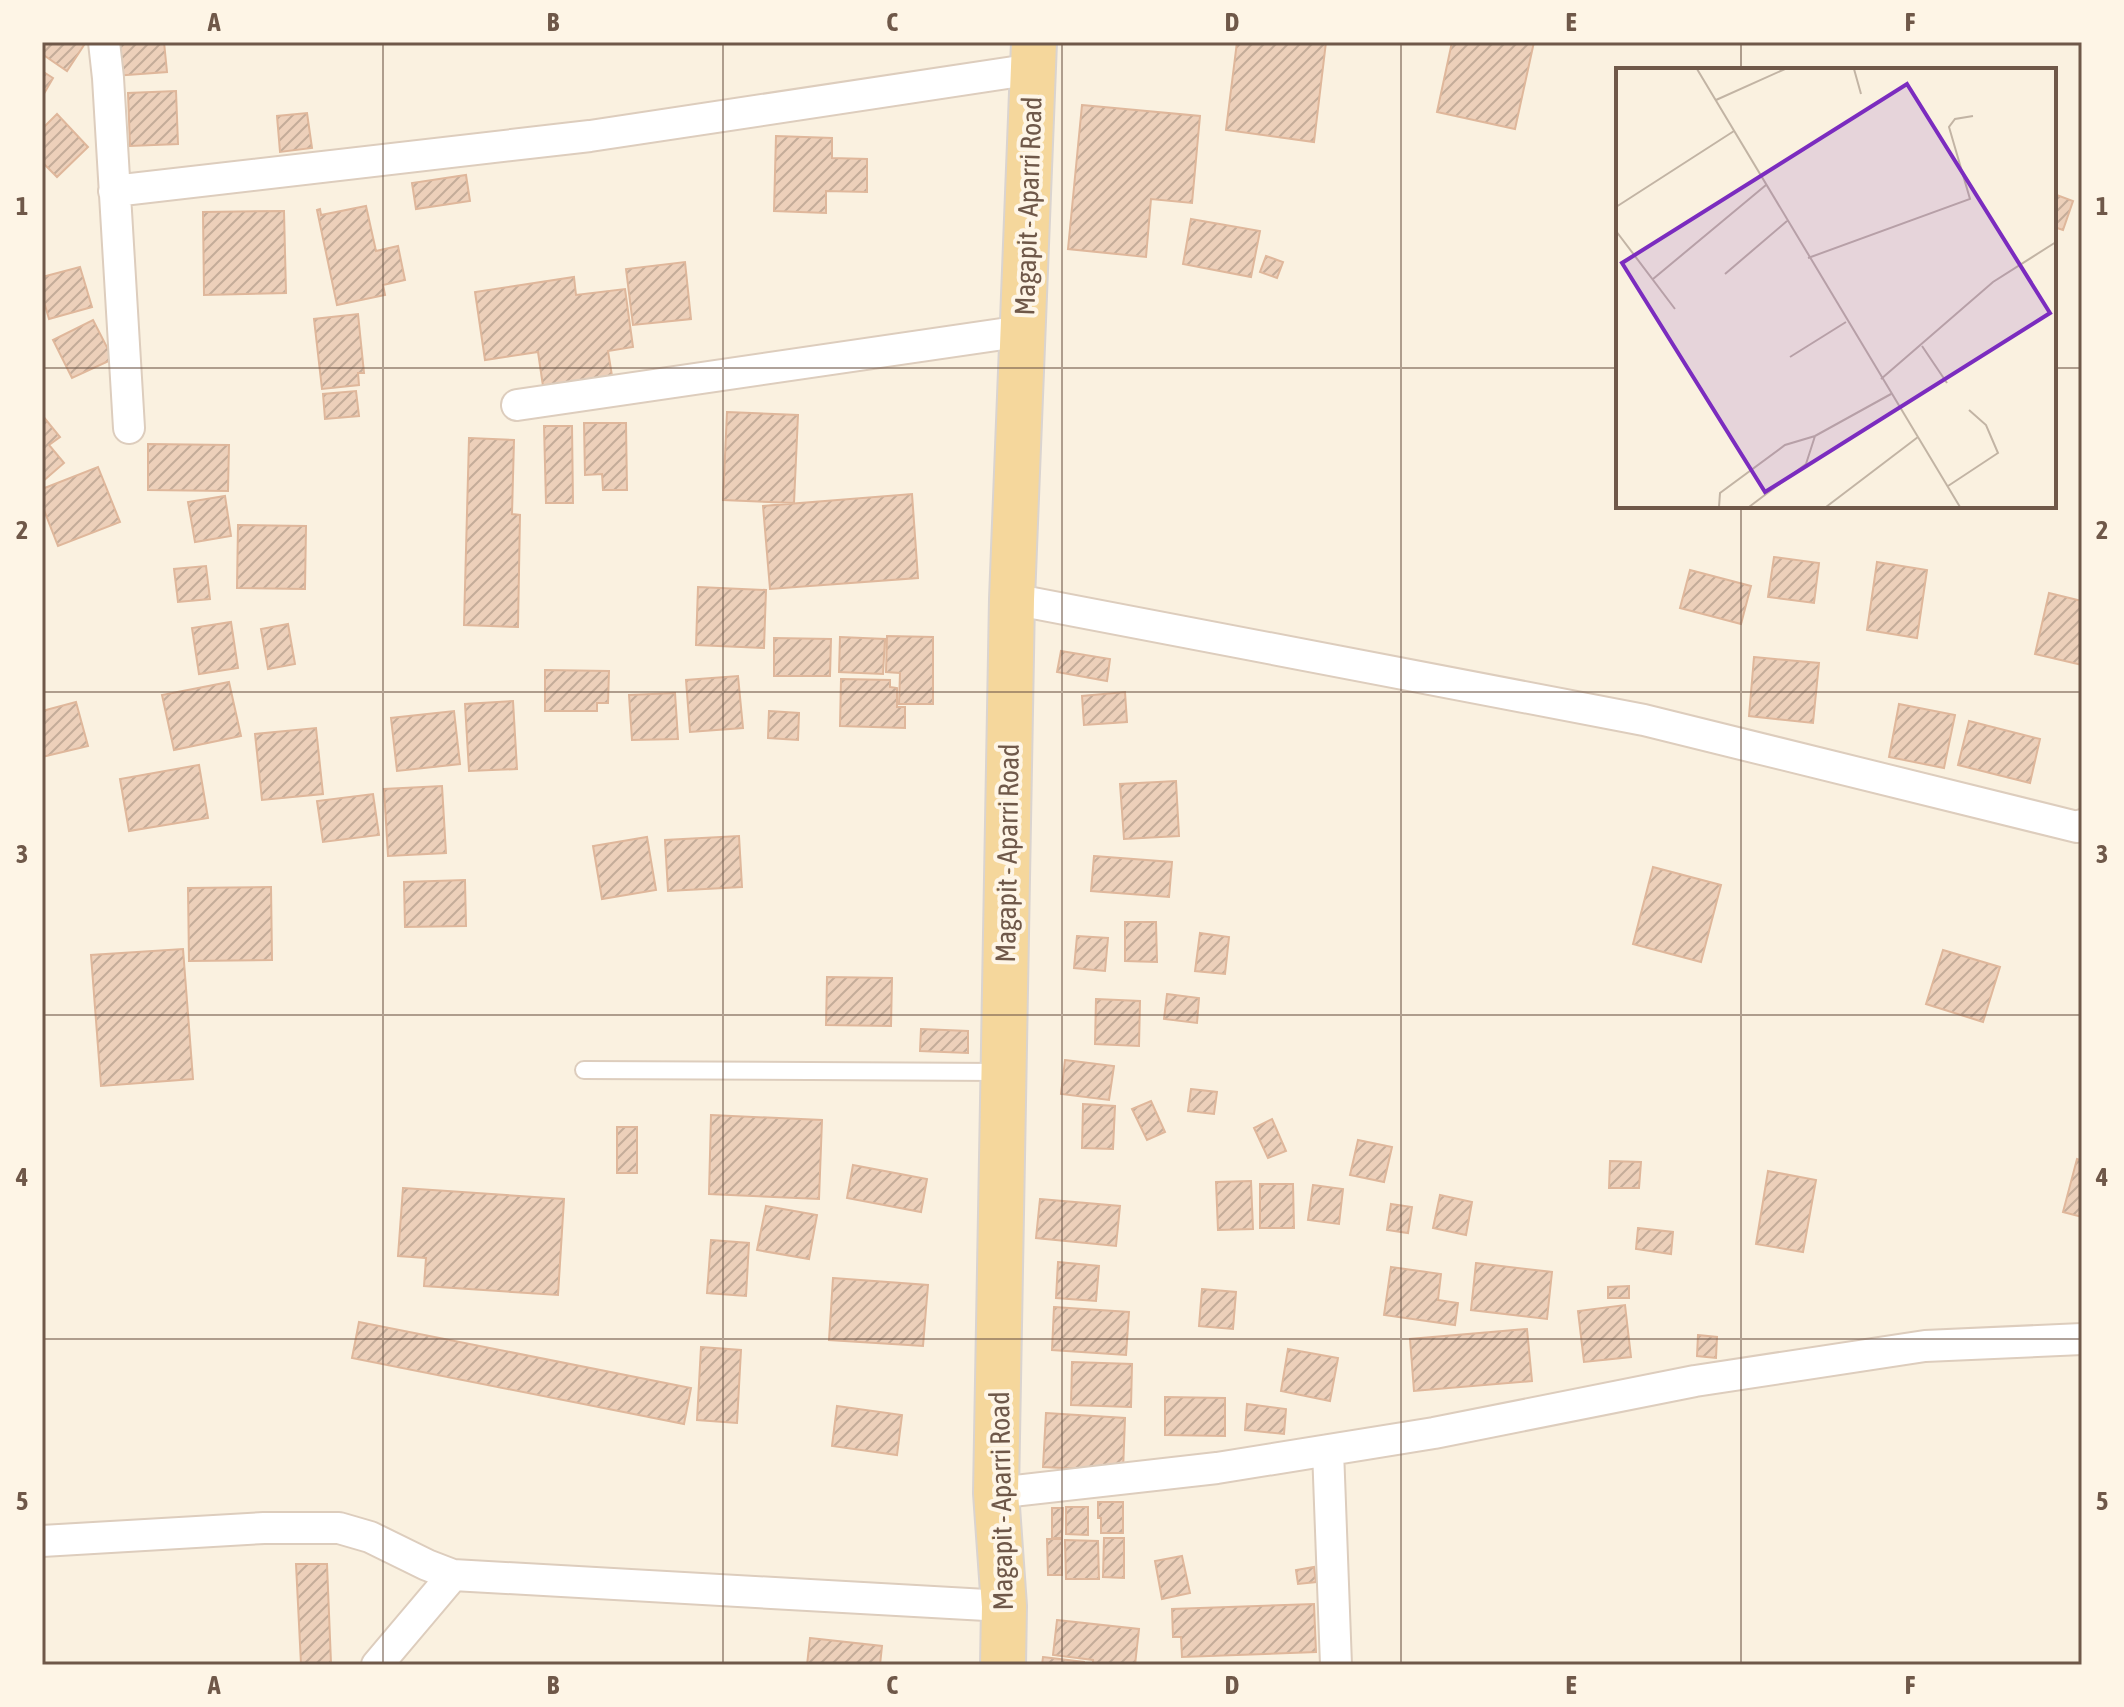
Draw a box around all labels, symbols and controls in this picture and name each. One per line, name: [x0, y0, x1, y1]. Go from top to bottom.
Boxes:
text: A: [207, 7, 221, 37]
text: B: [547, 7, 560, 37]
text: C: [886, 7, 898, 37]
text: D: [1225, 7, 1239, 37]
text: E: [1565, 7, 1577, 37]
text: F: [1905, 7, 1916, 37]
inset map: [1616, 68, 2056, 508]
street label: Magapit - Aparri Road: [1008, 96, 1048, 316]
text: 1: [16, 191, 28, 221]
text: 1: [2096, 191, 2108, 221]
text: 2: [16, 515, 28, 545]
text: 2: [2096, 515, 2108, 545]
street label: Magapit - Aparri Road: [989, 743, 1025, 963]
text: 3: [16, 839, 28, 869]
text: 3: [2096, 839, 2108, 869]
text: 4: [15, 1162, 28, 1192]
text: 4: [2095, 1162, 2108, 1192]
street label: Magapit - Aparri Road: [983, 1391, 1019, 1611]
text: 5: [16, 1486, 28, 1516]
text: 5: [2096, 1486, 2108, 1516]
text: A: [207, 1670, 221, 1700]
text: B: [547, 1670, 560, 1700]
text: C: [886, 1670, 898, 1700]
text: D: [1225, 1670, 1239, 1700]
text: E: [1565, 1670, 1577, 1700]
text: F: [1905, 1670, 1916, 1700]

